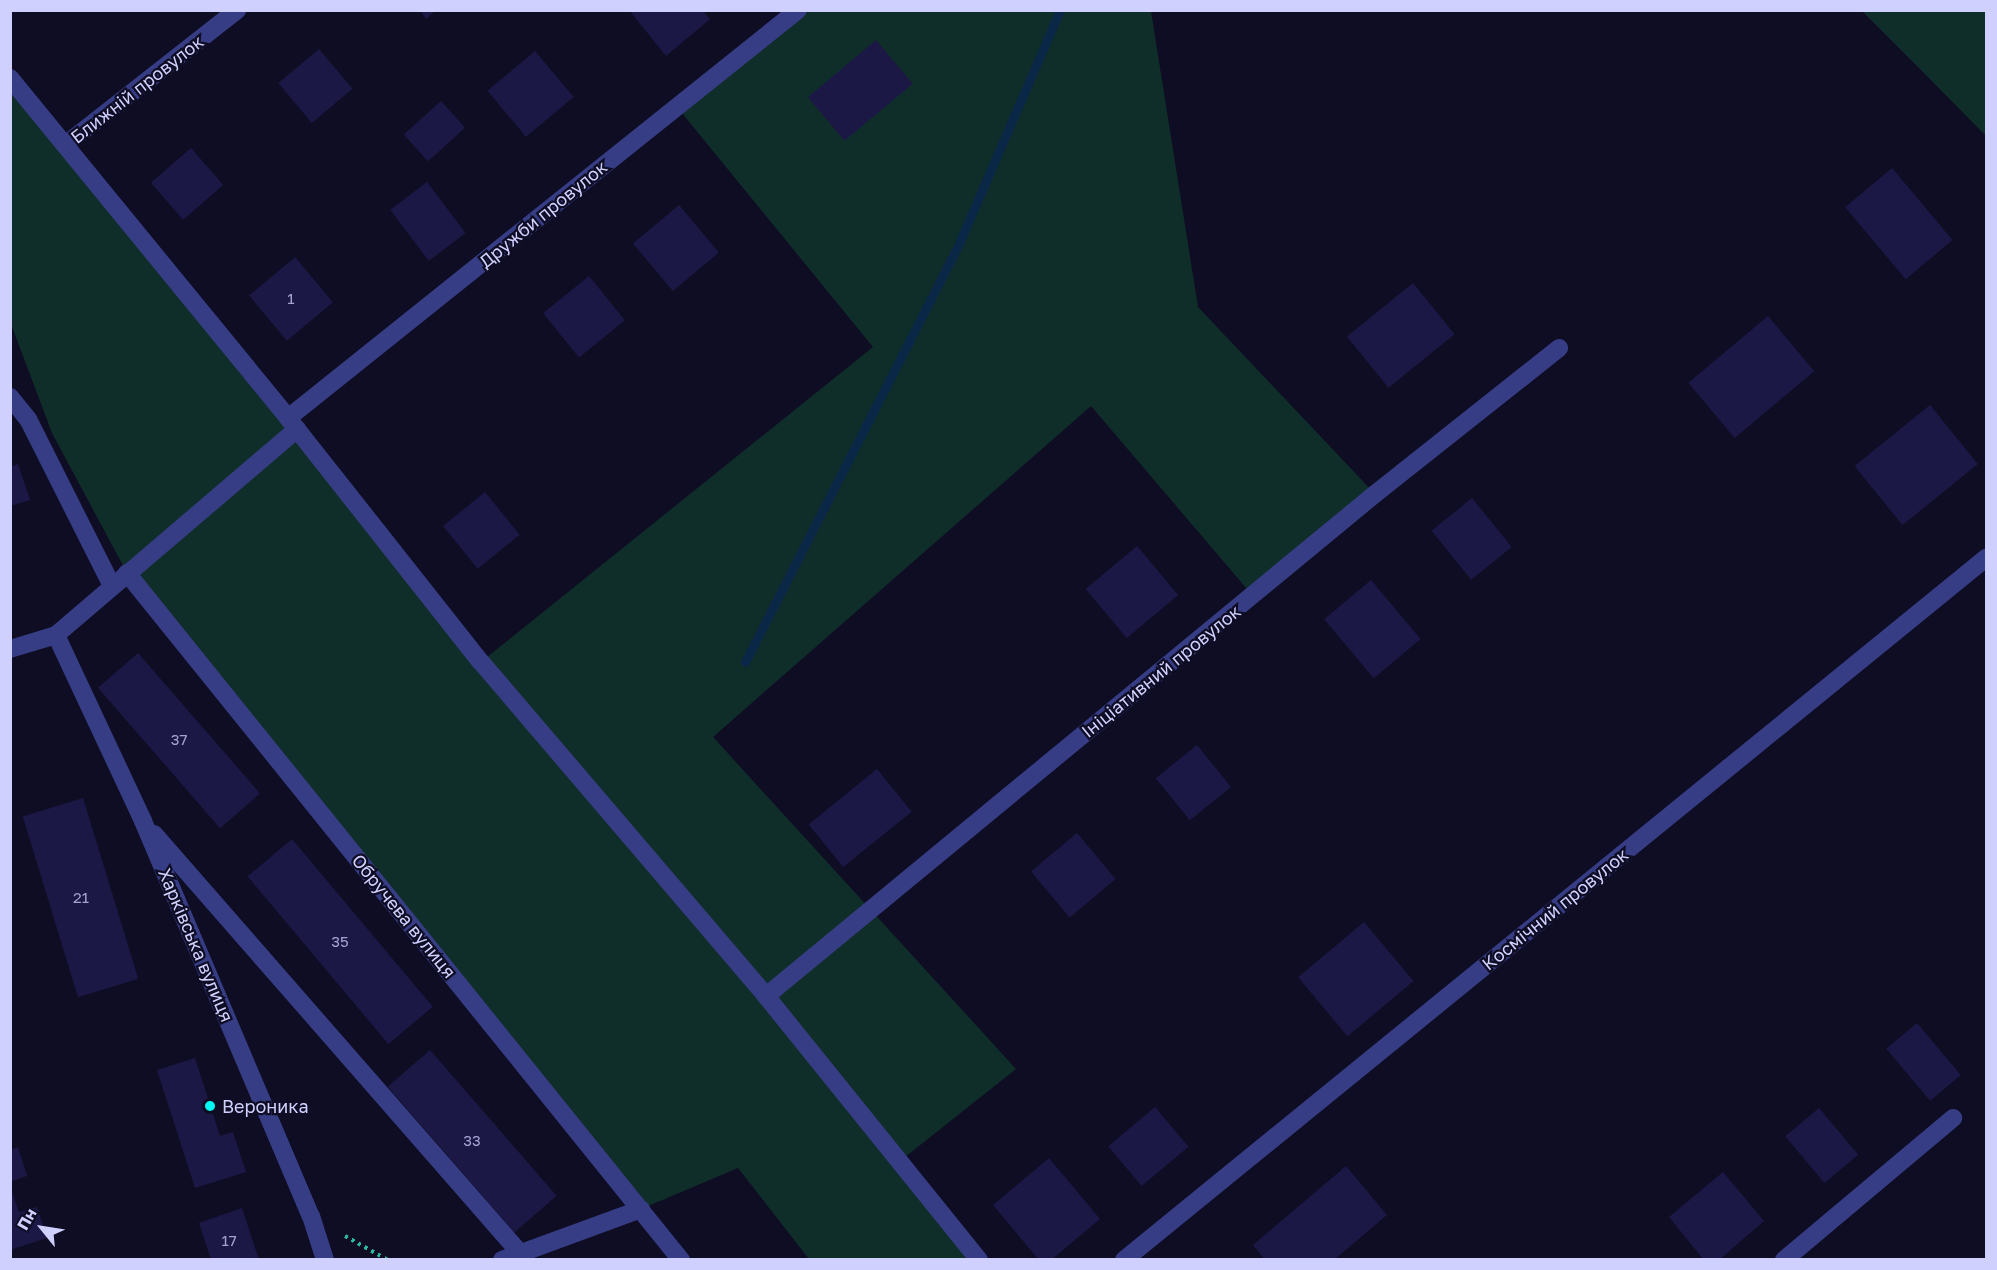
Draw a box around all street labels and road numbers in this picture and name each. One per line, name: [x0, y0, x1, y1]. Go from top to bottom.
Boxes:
street label: Ближній провулок: [66, 30, 208, 148]
street label: Дружби провулок: [475, 156, 611, 272]
street label: Ініціативний провулок: [1077, 600, 1245, 742]
street label: Космічний провулок: [1478, 843, 1632, 975]
street label: Обручева вулиця: [347, 850, 461, 982]
street label: Харківська вулиця: [154, 865, 238, 1025]

